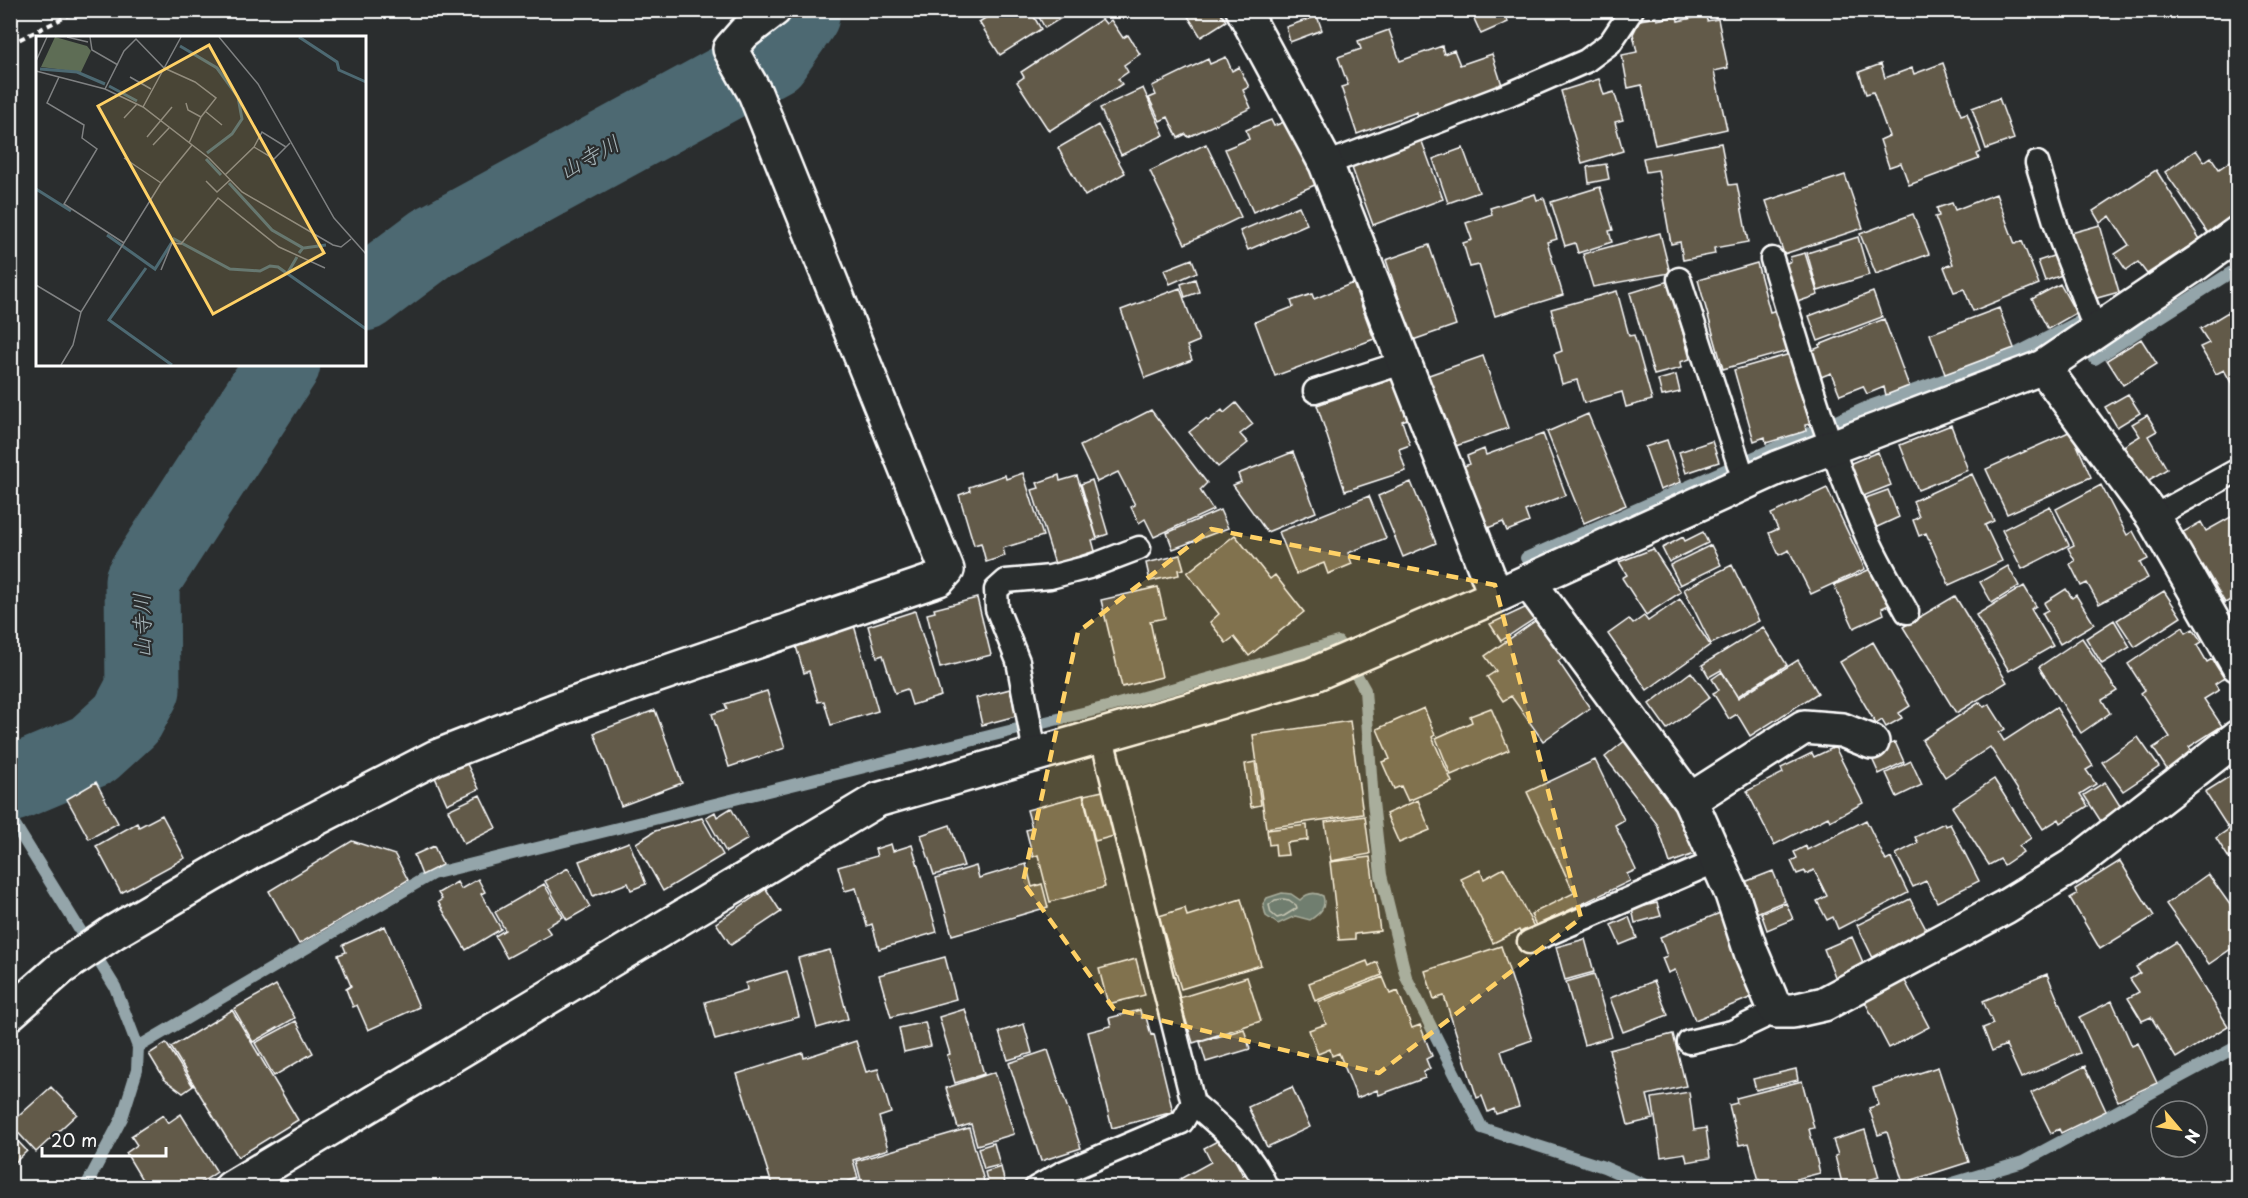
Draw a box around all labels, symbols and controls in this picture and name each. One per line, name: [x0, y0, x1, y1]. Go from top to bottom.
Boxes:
inset map: [36, 36, 366, 366]
water label: 山寺川: [551, 125, 625, 186]
water label: 山寺川: [123, 593, 158, 659]
north arrow: [2149, 1099, 2209, 1159]
scale bar: [42, 1120, 166, 1158]
text: N: [2179, 1125, 2207, 1148]
text: 20 m: [51, 1126, 97, 1153]

